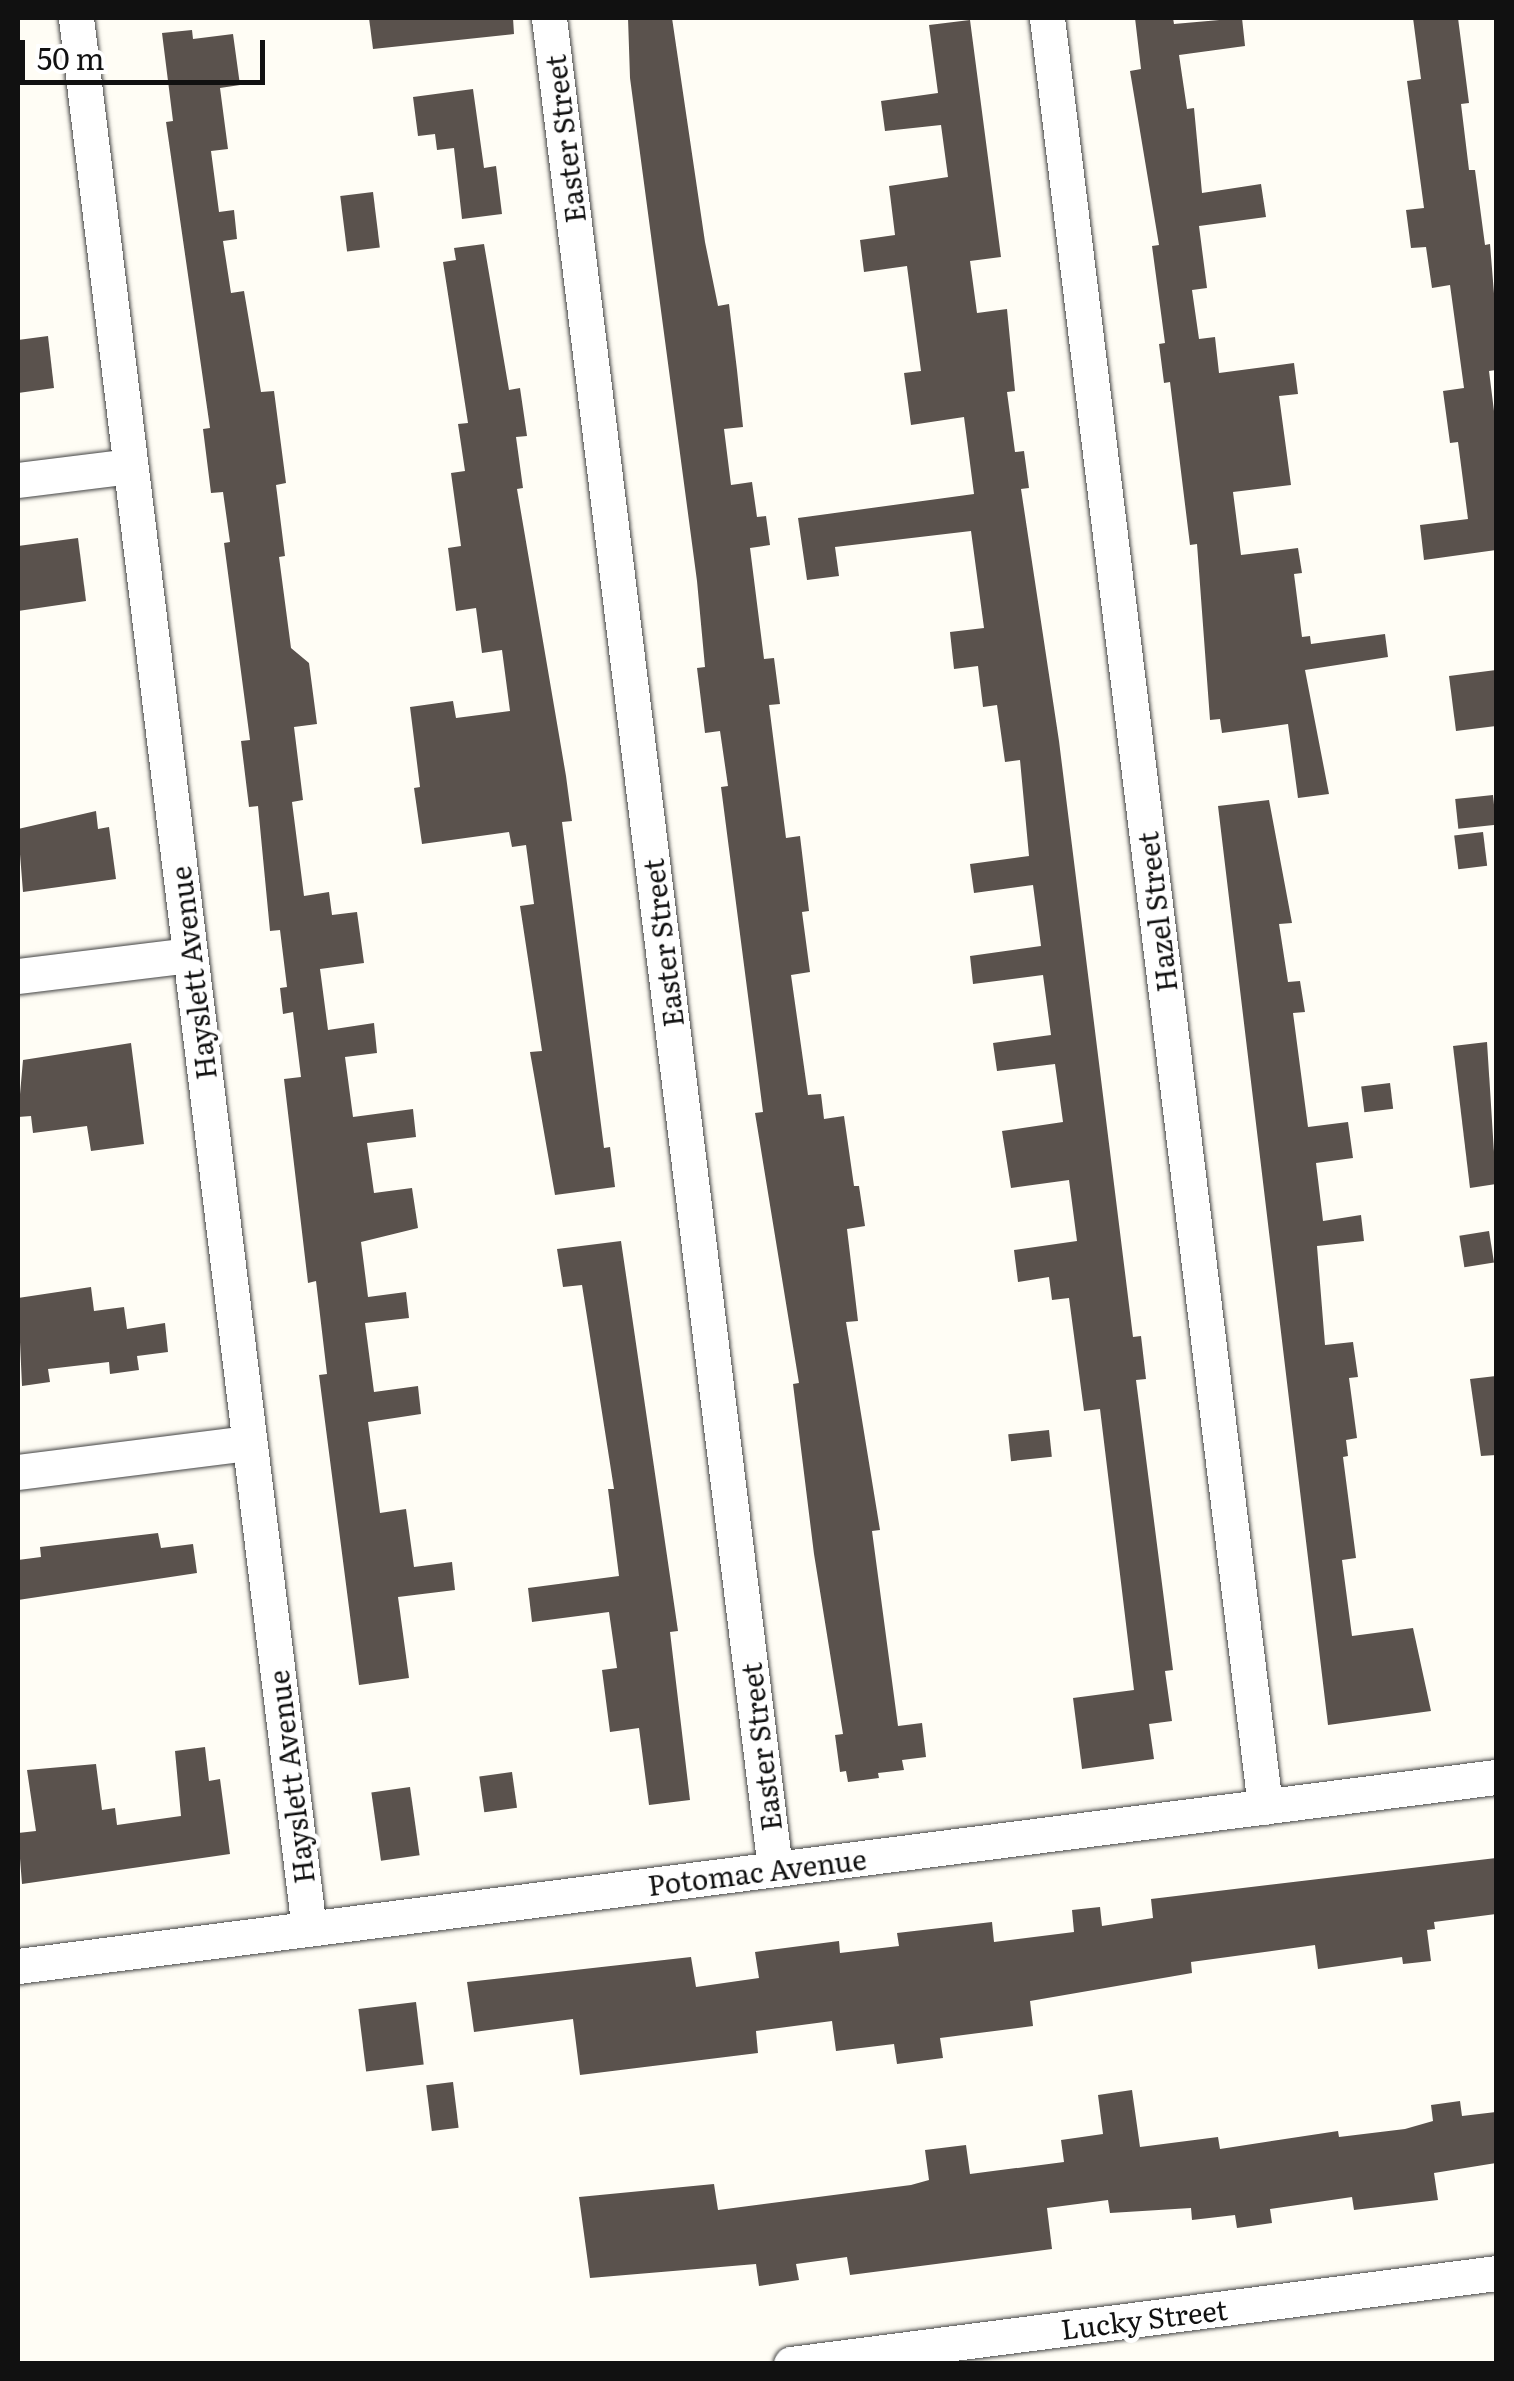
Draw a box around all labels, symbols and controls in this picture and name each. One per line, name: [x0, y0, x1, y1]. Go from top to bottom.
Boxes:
scale bar: [25, 20, 270, 82]
text: 50 m: [37, 35, 105, 79]
street label: Easter Street: [537, 53, 591, 225]
street label: Hazel Street: [1129, 830, 1183, 994]
street label: Easter Street: [635, 857, 689, 1029]
street label: Hayslett Avenue: [162, 864, 222, 1082]
street label: Easter Street: [733, 1661, 787, 1833]
street label: Hayslett Avenue: [260, 1668, 320, 1886]
street label: Potomac Avenue: [646, 1841, 868, 1901]
street label: Lucky Street: [1059, 2291, 1229, 2345]

